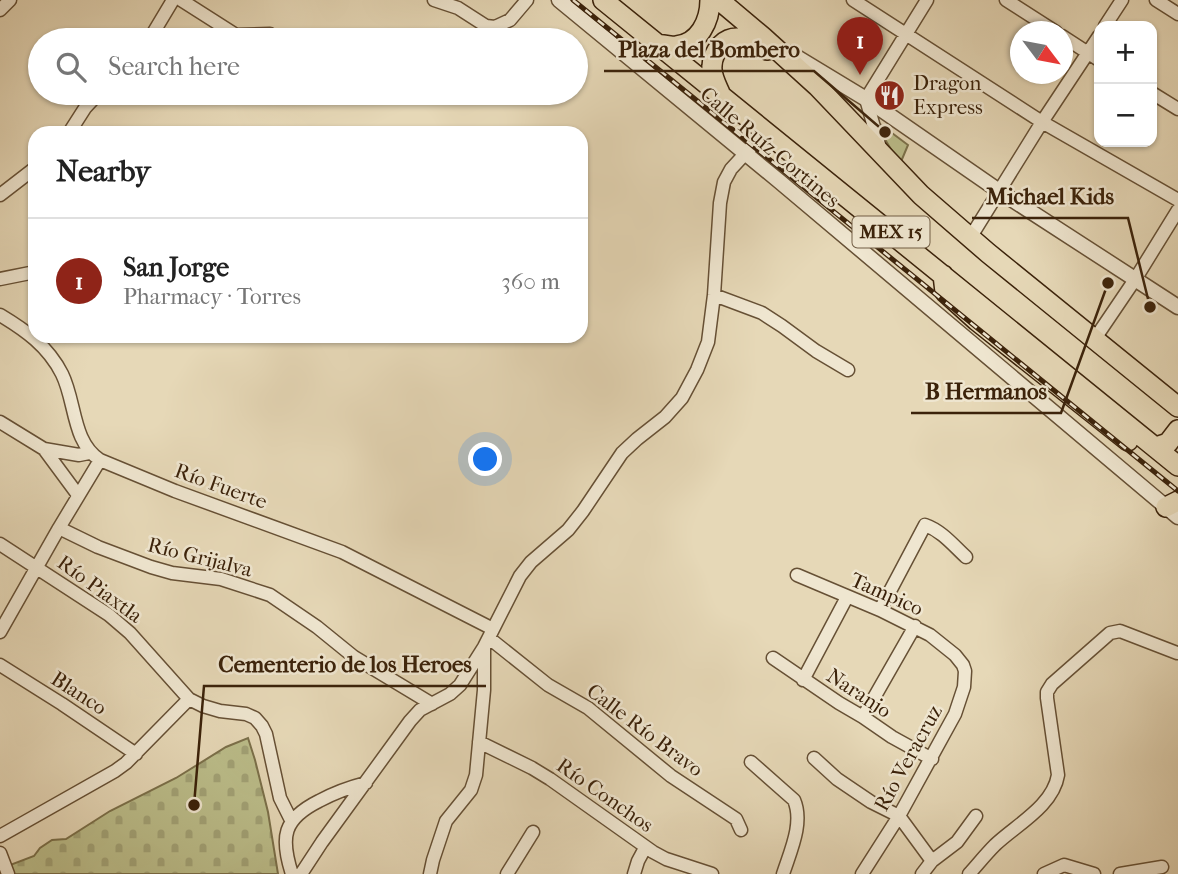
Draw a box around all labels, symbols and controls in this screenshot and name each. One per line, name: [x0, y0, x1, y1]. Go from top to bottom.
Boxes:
pin: 1: [837, 17, 883, 75]
north arrow: [1010, 21, 1073, 84]
map controls: [1094, 21, 1157, 147]
button: +: [1094, 21, 1157, 84]
callout: Plaza del Bombero: [604, 27, 814, 71]
search box: [28, 28, 588, 105]
text: Plaza del Bombero: [618, 36, 800, 63]
icon: search: [52, 48, 90, 86]
text: Search here: [108, 51, 240, 82]
place label: Dragon Express: [913, 71, 983, 119]
restaurant icon: Dragon Express: [873, 78, 907, 112]
street label: Calle Ruíz Cortines: [695, 82, 845, 212]
button: −: [1094, 84, 1157, 147]
text: Nearby: [56, 154, 151, 189]
callout: Michael Kids: [972, 174, 1128, 218]
text: Michael Kids: [986, 183, 1115, 210]
road number: MEX 15: [852, 216, 930, 248]
text: San Jorge: [123, 252, 229, 283]
text: 1: [75, 268, 83, 295]
text: 360 m: [501, 268, 560, 295]
text: Pharmacy · Torres: [123, 283, 301, 310]
callout: B Hermanos: [911, 369, 1061, 413]
text: B Hermanos: [925, 378, 1048, 405]
your location: [468, 442, 502, 476]
street label: Río Fuerte: [171, 458, 271, 514]
street label: Río Grijalva: [145, 532, 255, 582]
street label: Río Piaxtla: [53, 550, 147, 628]
street label: Tampico: [847, 567, 927, 621]
callout: Cementerio de los Heroes: [204, 642, 486, 686]
text: Cementerio de los Heroes: [218, 651, 472, 678]
street label: Naranjo: [822, 663, 896, 723]
street label: Blanco: [47, 666, 111, 720]
street label: Calle Río Bravo: [582, 679, 708, 781]
street label: Río Veracruz: [869, 701, 947, 815]
street label: Río Conchos: [552, 753, 658, 837]

